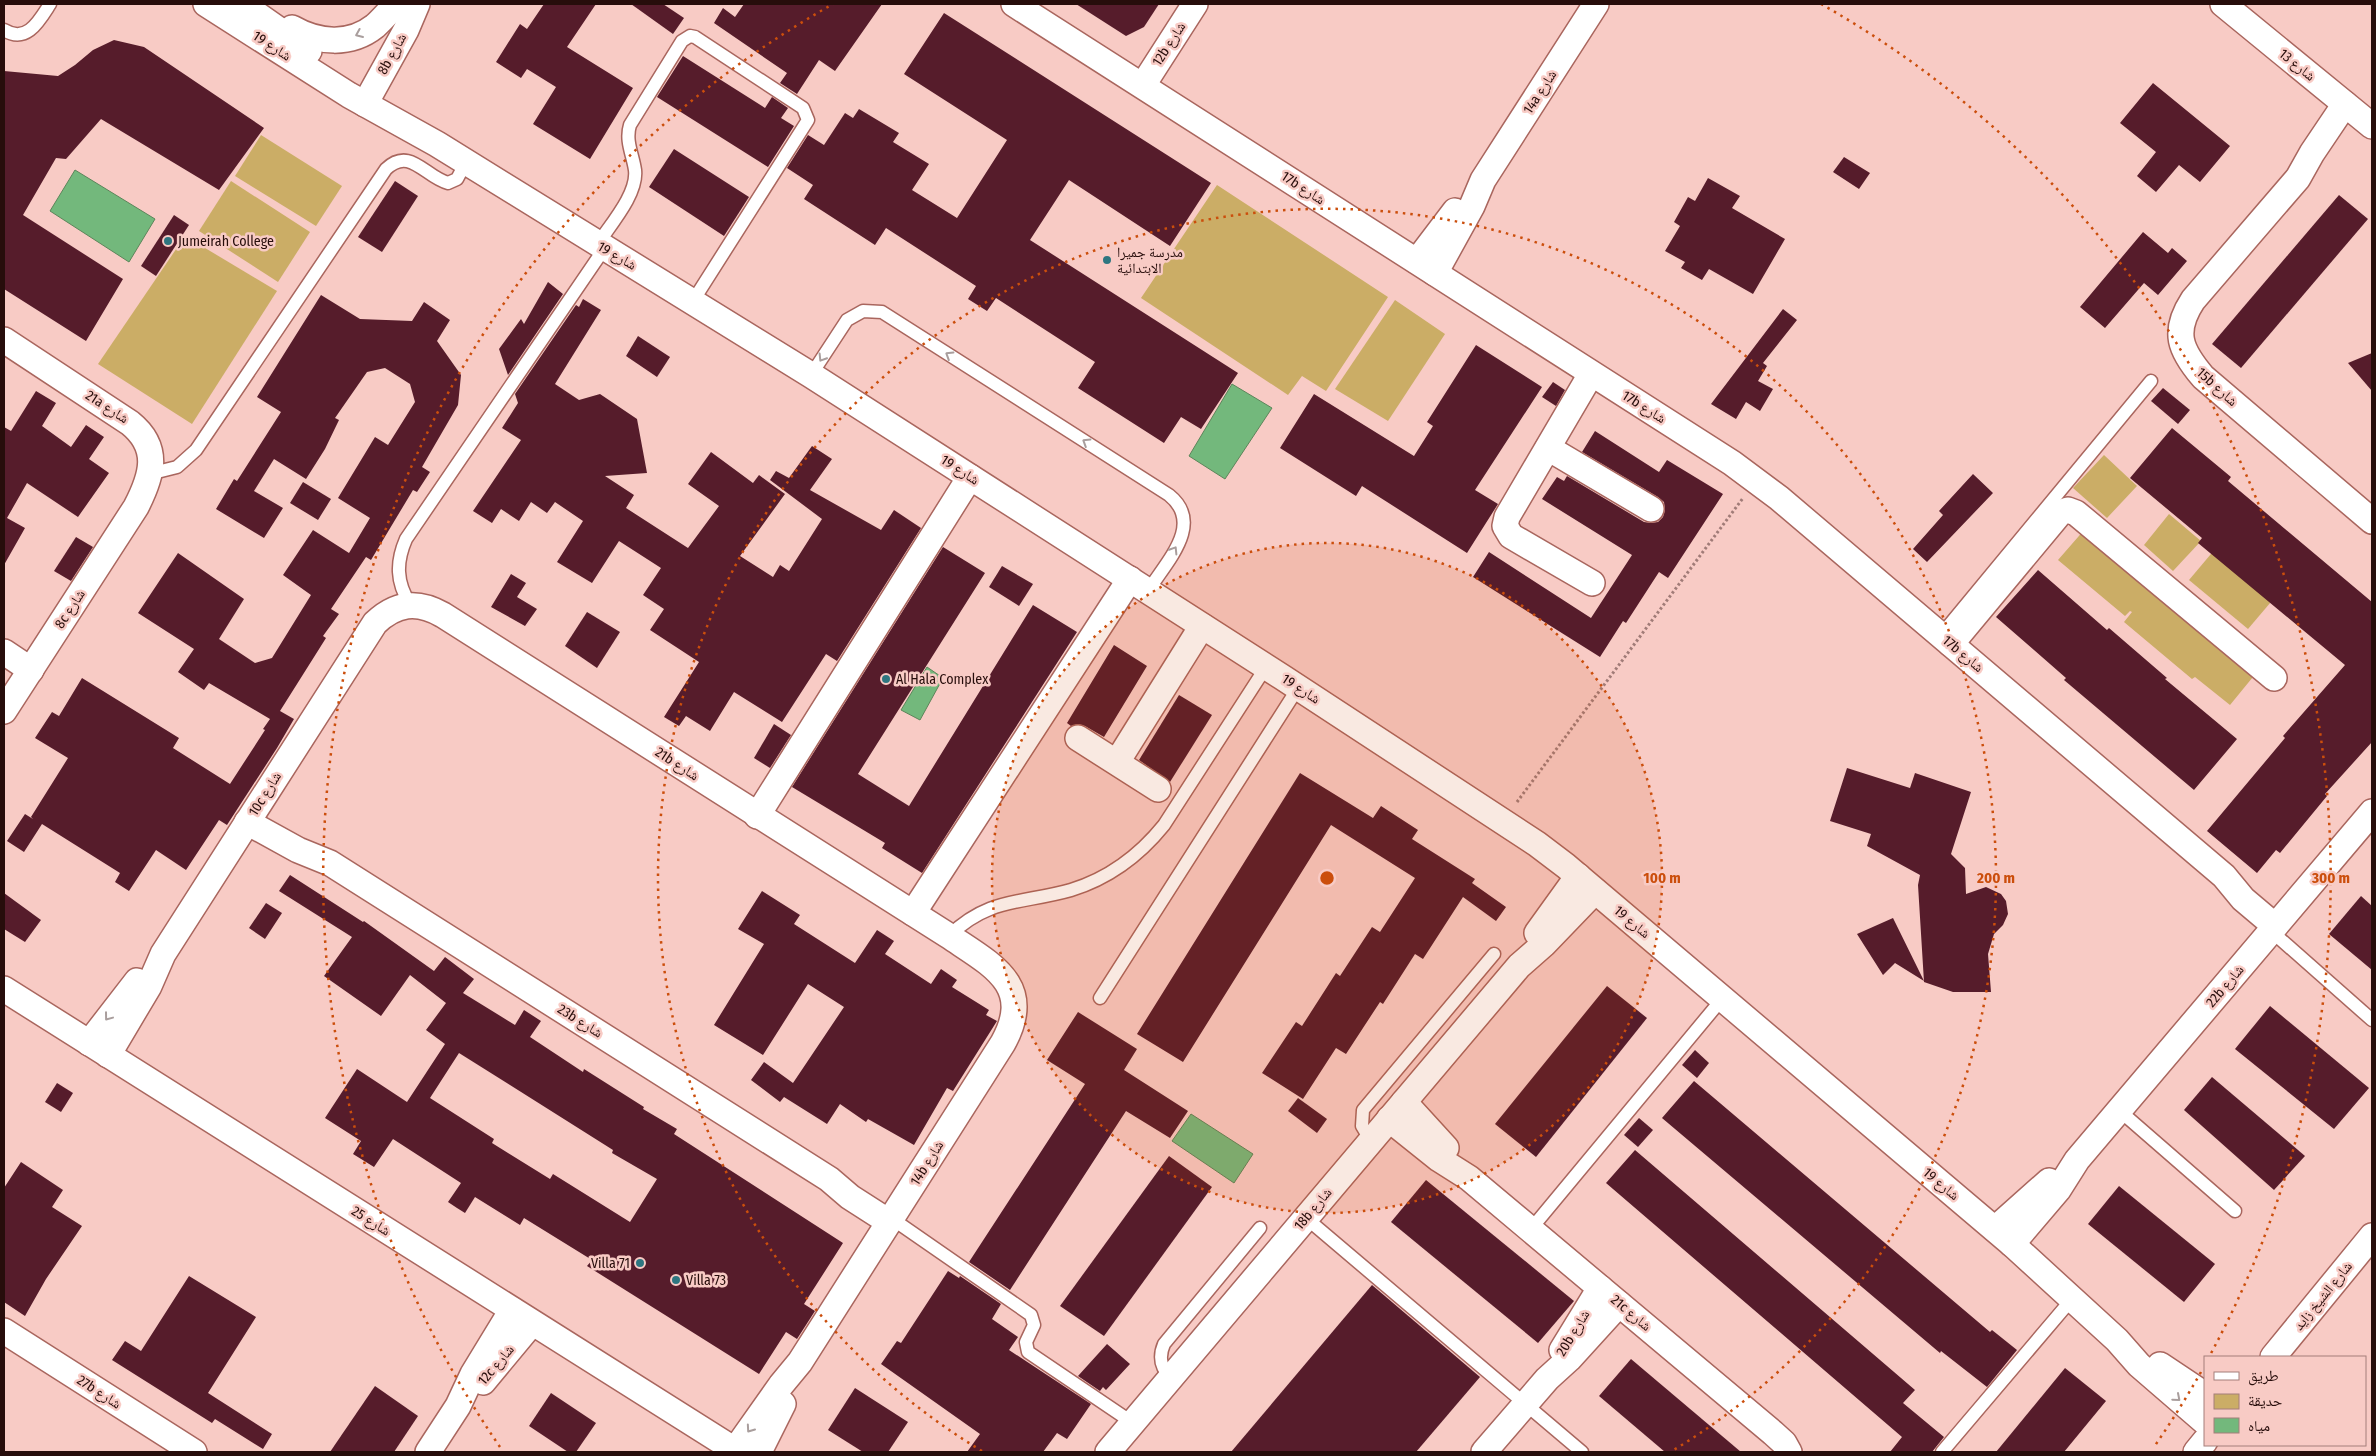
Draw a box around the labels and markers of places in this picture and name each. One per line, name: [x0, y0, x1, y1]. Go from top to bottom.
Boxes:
place label: Jumeirah College: [178, 233, 274, 250]
marker: Jumeirah College: [162, 235, 174, 247]
place label: مدرسة جميرا الابتدائية: [1117, 244, 1183, 277]
marker: مدرسة جميرا الابتدائية: [1101, 254, 1113, 266]
place label: Al Hala Complex: [896, 671, 989, 688]
marker: Al Hala Complex: [880, 673, 892, 685]
centre of rings: [1318, 869, 1336, 887]
place label: Villa 71: [591, 1255, 630, 1272]
marker: Villa 71: [634, 1257, 646, 1269]
place label: Villa 73: [686, 1272, 726, 1289]
marker: Villa 73: [670, 1274, 682, 1286]

